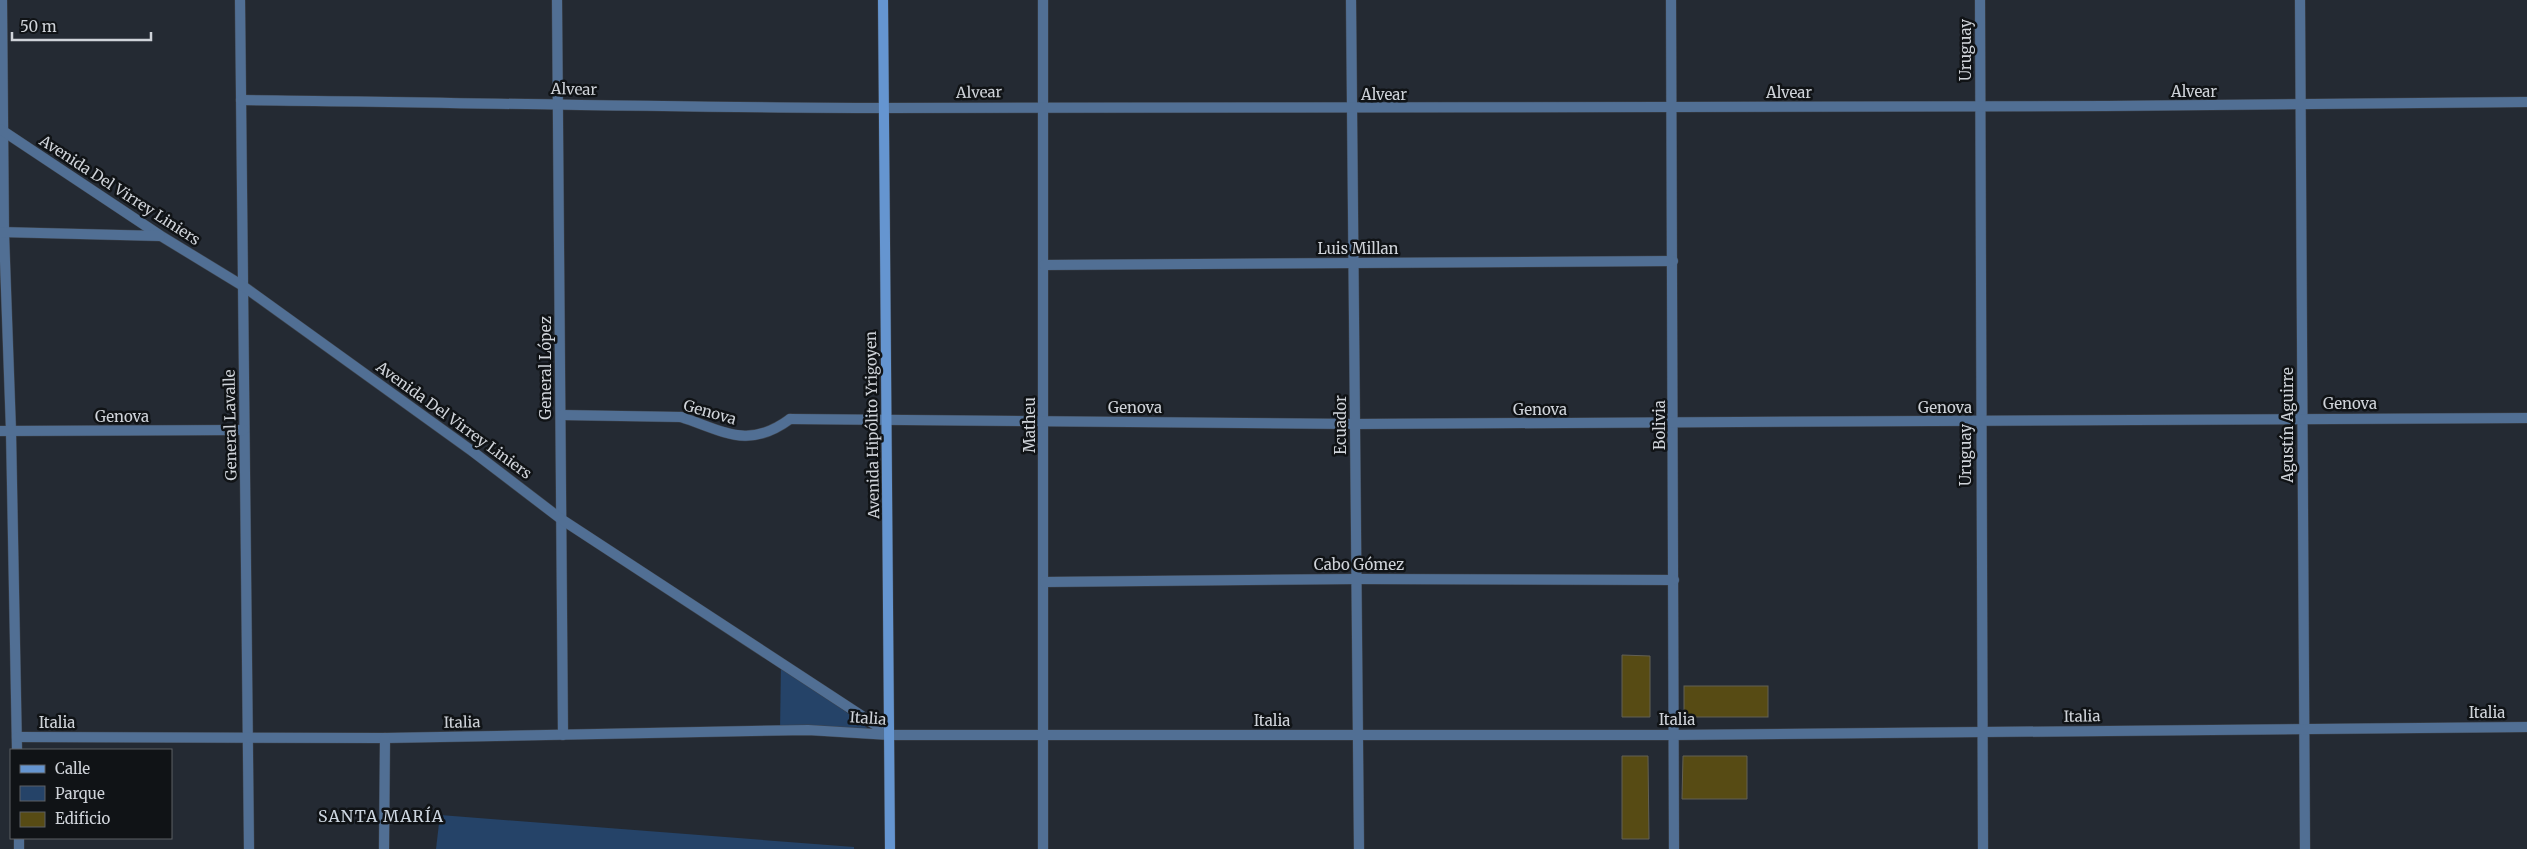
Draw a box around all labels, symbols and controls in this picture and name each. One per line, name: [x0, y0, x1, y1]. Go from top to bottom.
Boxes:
scale bar: [12, 10, 151, 42]
text: 50 m: [20, 17, 57, 36]
street label: Uruguay: [1956, 19, 1975, 81]
street label: Alvear: [550, 79, 598, 99]
street label: Alvear: [955, 82, 1003, 102]
street label: Alvear: [2170, 82, 2217, 101]
street label: Alvear: [1765, 83, 1812, 102]
street label: Alvear: [1360, 85, 1407, 104]
street label: Avenida Del Virrey Liniers: [35, 130, 204, 249]
street label: Luis Millan: [1317, 239, 1399, 258]
street label: General López: [536, 316, 555, 420]
street label: Avenida Hipólito Yrigoyen: [861, 331, 883, 520]
street label: Avenida Del Virrey Liniers: [372, 357, 535, 483]
street label: Agustín Aguirre: [2278, 367, 2297, 484]
street label: General Lavalle: [220, 369, 240, 481]
street label: Genova: [2323, 394, 2377, 413]
street label: Genova: [681, 395, 739, 429]
street label: Ecuador: [1331, 395, 1350, 455]
street label: Matheu: [1020, 397, 1039, 453]
street label: Genova: [1108, 398, 1162, 417]
street label: Genova: [1918, 398, 1972, 417]
street label: Genova: [1513, 400, 1567, 419]
street label: Bolivia: [1650, 400, 1669, 450]
street label: Genova: [95, 407, 149, 426]
street label: Uruguay: [1956, 424, 1975, 486]
street label: Cabo Gómez: [1314, 555, 1404, 574]
street label: Italia: [2469, 703, 2505, 722]
street label: Italia: [2063, 706, 2101, 726]
street label: Italia: [849, 707, 887, 729]
street label: Italia: [1659, 710, 1695, 729]
street label: Italia: [1254, 711, 1290, 730]
street label: Italia: [443, 712, 481, 732]
street label: Italia: [39, 713, 75, 732]
legend: [10, 749, 172, 839]
text: Calle: [55, 759, 90, 778]
text: Parque: [55, 784, 105, 803]
district label: SANTA MARÍA: [318, 806, 444, 826]
text: Edificio: [55, 809, 111, 828]

